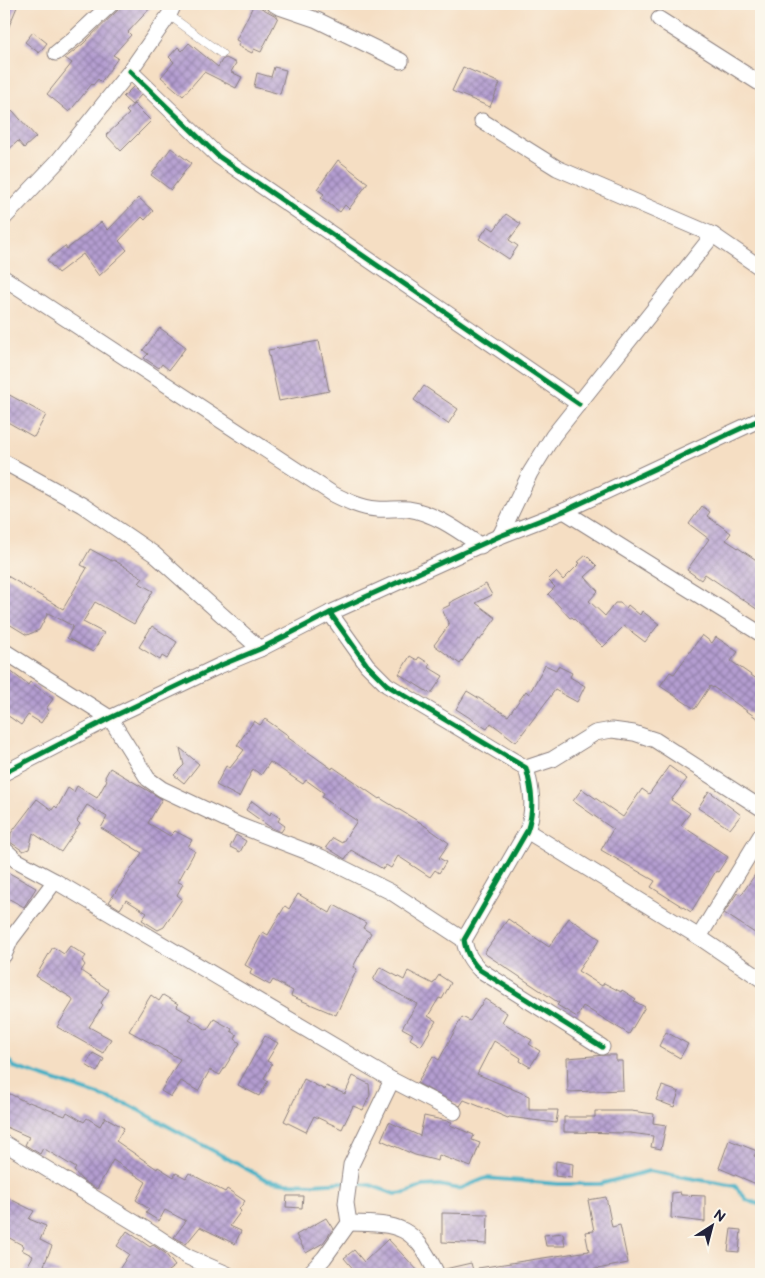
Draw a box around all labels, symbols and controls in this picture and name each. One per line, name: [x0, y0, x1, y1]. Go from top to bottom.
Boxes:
north arrow: [688, 1200, 738, 1250]
text: N: [710, 1206, 729, 1226]

